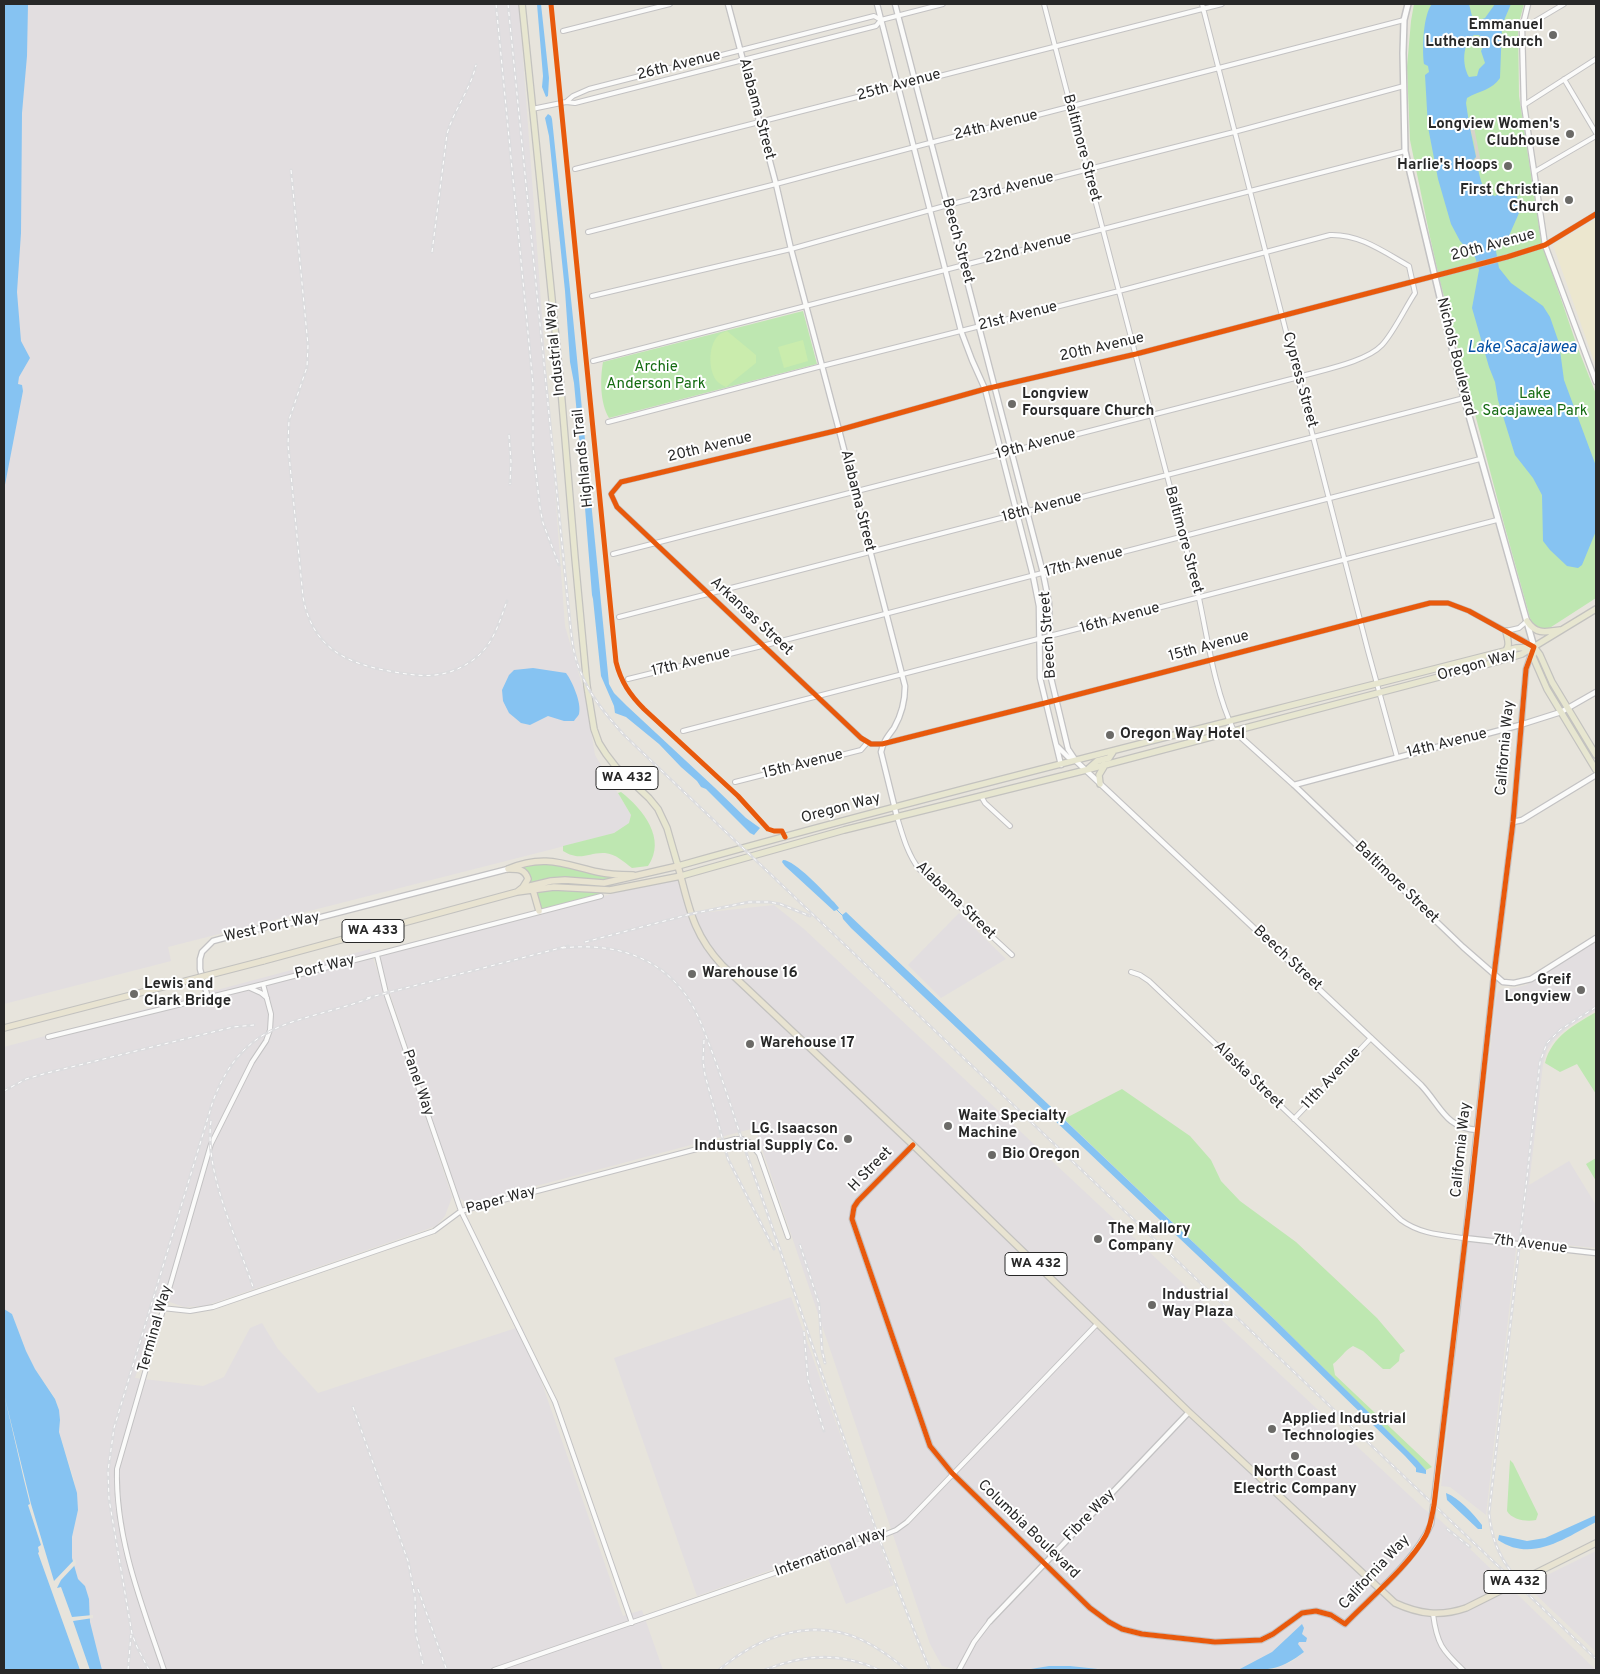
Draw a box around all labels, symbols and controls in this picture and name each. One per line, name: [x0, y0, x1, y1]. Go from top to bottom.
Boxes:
place label: Emmanuel Lutheran Church: [1425, 17, 1543, 52]
marker: Emmanuel Lutheran Church: [1547, 29, 1559, 41]
street label: 26th Avenue: [635, 47, 723, 85]
street label: Alabama Street: [734, 56, 778, 162]
street label: 25th Avenue: [855, 66, 943, 106]
street label: Baltimore Street: [1058, 92, 1104, 204]
street label: 24th Avenue: [952, 107, 1040, 145]
place label: Longview Women's Clubhouse: [1428, 116, 1560, 151]
marker: Longview Women's Clubhouse: [1564, 128, 1576, 140]
place label: Harlie's Hoops: [1397, 157, 1498, 175]
marker: Harlie's Hoops: [1502, 160, 1514, 172]
street label: 23rd Avenue: [968, 169, 1056, 207]
place label: First Christian Church: [1460, 182, 1559, 217]
marker: First Christian Church: [1563, 194, 1575, 206]
street label: Beech Street: [937, 196, 977, 286]
street label: 20th Avenue: [1449, 226, 1537, 266]
street label: 22nd Avenue: [983, 229, 1073, 269]
street label: Nichols Boulevard: [1432, 296, 1478, 418]
street label: 21st Avenue: [977, 299, 1059, 335]
street label: Industrial Way: [542, 301, 570, 397]
street label: 20th Avenue: [1058, 330, 1146, 366]
street label: Cypress Street: [1278, 330, 1320, 430]
water label: Lake Sacajawea: [1467, 339, 1577, 359]
park label: Archie Anderson Park: [606, 359, 706, 394]
place label: Longview Foursquare Church: [1022, 386, 1154, 421]
park label: Lake Sacajawea Park: [1482, 386, 1588, 421]
marker: Longview Foursquare Church: [1006, 398, 1018, 410]
street label: Highlands Trail: [570, 408, 598, 508]
street label: 19th Avenue: [994, 426, 1078, 464]
street label: 20th Avenue: [666, 429, 754, 467]
street label: Alabama Street: [836, 448, 878, 554]
street label: Baltimore Street: [1160, 484, 1206, 596]
street label: 18th Avenue: [1000, 489, 1084, 527]
street label: 17th Avenue: [1043, 544, 1125, 582]
street label: Arkansas Street: [706, 574, 796, 660]
street label: Beech Street: [1037, 591, 1061, 679]
street label: 16th Avenue: [1078, 600, 1162, 638]
street label: 15th Avenue: [1167, 628, 1251, 666]
street label: 17th Avenue: [650, 645, 732, 681]
street label: Oregon Way: [1435, 646, 1519, 686]
street label: California Way: [1493, 700, 1519, 796]
street label: 14th Avenue: [1405, 725, 1489, 763]
place label: Oregon Way Hotel: [1120, 726, 1245, 744]
marker: Oregon Way Hotel: [1104, 729, 1116, 741]
street label: 15th Avenue: [761, 746, 845, 784]
road number: WA 432: [596, 766, 658, 790]
street label: Oregon Way: [799, 790, 883, 828]
street label: Baltimore Street: [1350, 838, 1442, 928]
street label: Alabama Street: [911, 858, 999, 944]
street label: West Port Way: [223, 909, 321, 947]
road number: WA 433: [342, 919, 404, 942]
street label: Beech Street: [1249, 923, 1325, 995]
street label: Port Way: [293, 952, 357, 984]
place label: Warehouse 16: [702, 965, 798, 983]
marker: Warehouse 16: [686, 968, 698, 980]
place label: Greif Longview: [1504, 972, 1571, 1007]
place label: Lewis and Clark Bridge: [144, 976, 231, 1011]
marker: Greif Longview: [1575, 984, 1587, 996]
marker: Lewis and Clark Bridge: [128, 988, 140, 1000]
place label: Warehouse 17: [760, 1035, 854, 1053]
marker: Warehouse 17: [744, 1038, 756, 1050]
street label: Alaska Street: [1210, 1038, 1286, 1114]
street label: 11th Avenue: [1299, 1044, 1365, 1114]
street label: Panel Way: [397, 1047, 437, 1119]
street label: California Way: [1448, 1101, 1476, 1199]
place label: Waite Specialty Machine: [958, 1108, 1066, 1143]
marker: Waite Specialty Machine: [942, 1120, 954, 1132]
place label: LG. Isaacson Industrial Supply Co.: [694, 1121, 838, 1156]
marker: LG. Isaacson Industrial Supply Co.: [842, 1133, 854, 1145]
street label: H Street: [845, 1144, 897, 1196]
place label: Bio Oregon: [1002, 1146, 1080, 1164]
marker: Bio Oregon: [986, 1149, 998, 1161]
street label: Paper Way: [464, 1183, 538, 1219]
place label: The Mallory Company: [1108, 1221, 1191, 1256]
street label: 7th Avenue: [1492, 1232, 1568, 1258]
marker: The Mallory Company: [1092, 1233, 1104, 1245]
road number: WA 432: [1005, 1252, 1067, 1276]
street label: Terminal Way: [135, 1283, 177, 1375]
place label: Industrial Way Plaza: [1162, 1287, 1233, 1322]
marker: Industrial Way Plaza: [1146, 1299, 1158, 1311]
place label: Applied Industrial Technologies: [1282, 1411, 1406, 1446]
marker: Applied Industrial Technologies: [1266, 1423, 1278, 1435]
marker: North Coast Electric Company: [1289, 1450, 1301, 1462]
place label: North Coast Electric Company: [1233, 1464, 1357, 1499]
street label: Columbia Boulevard: [973, 1477, 1083, 1583]
street label: Fibre Way: [1061, 1486, 1119, 1546]
street label: International Way: [773, 1524, 889, 1582]
street label: California Way: [1336, 1532, 1414, 1614]
road number: WA 432: [1484, 1570, 1546, 1594]

